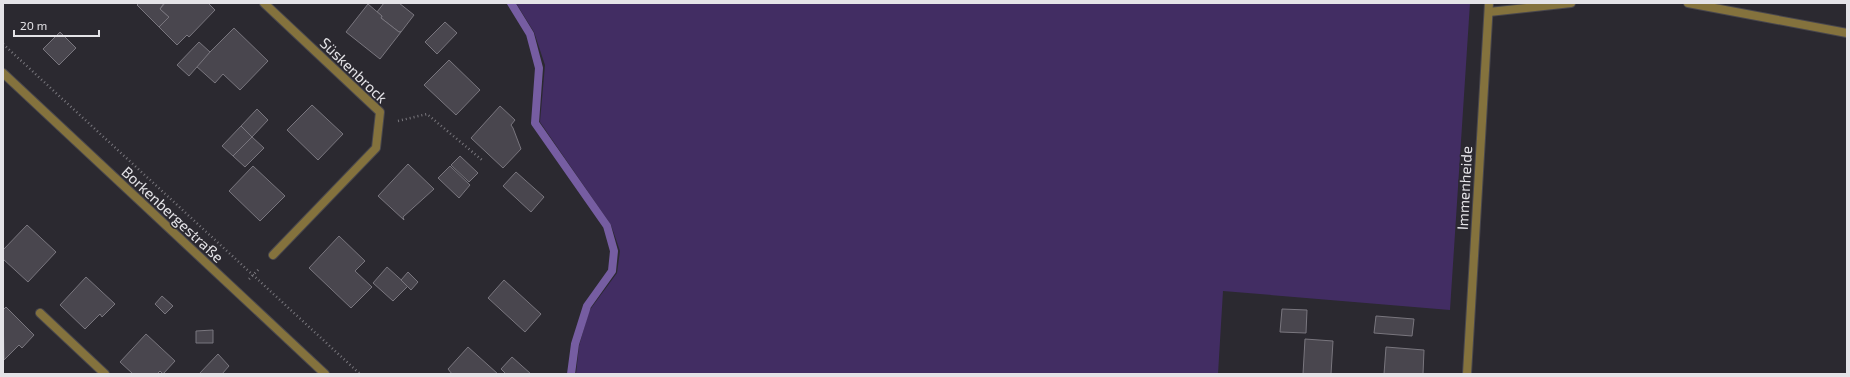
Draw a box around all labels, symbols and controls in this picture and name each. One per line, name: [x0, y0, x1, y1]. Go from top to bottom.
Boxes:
scale bar: [14, 12, 99, 38]
text: 20 m: [20, 18, 47, 32]
street label: Süskenbrock: [317, 33, 392, 107]
street label: Immenheide: [1453, 146, 1475, 230]
street label: Borkenbergestraße: [118, 162, 228, 266]

